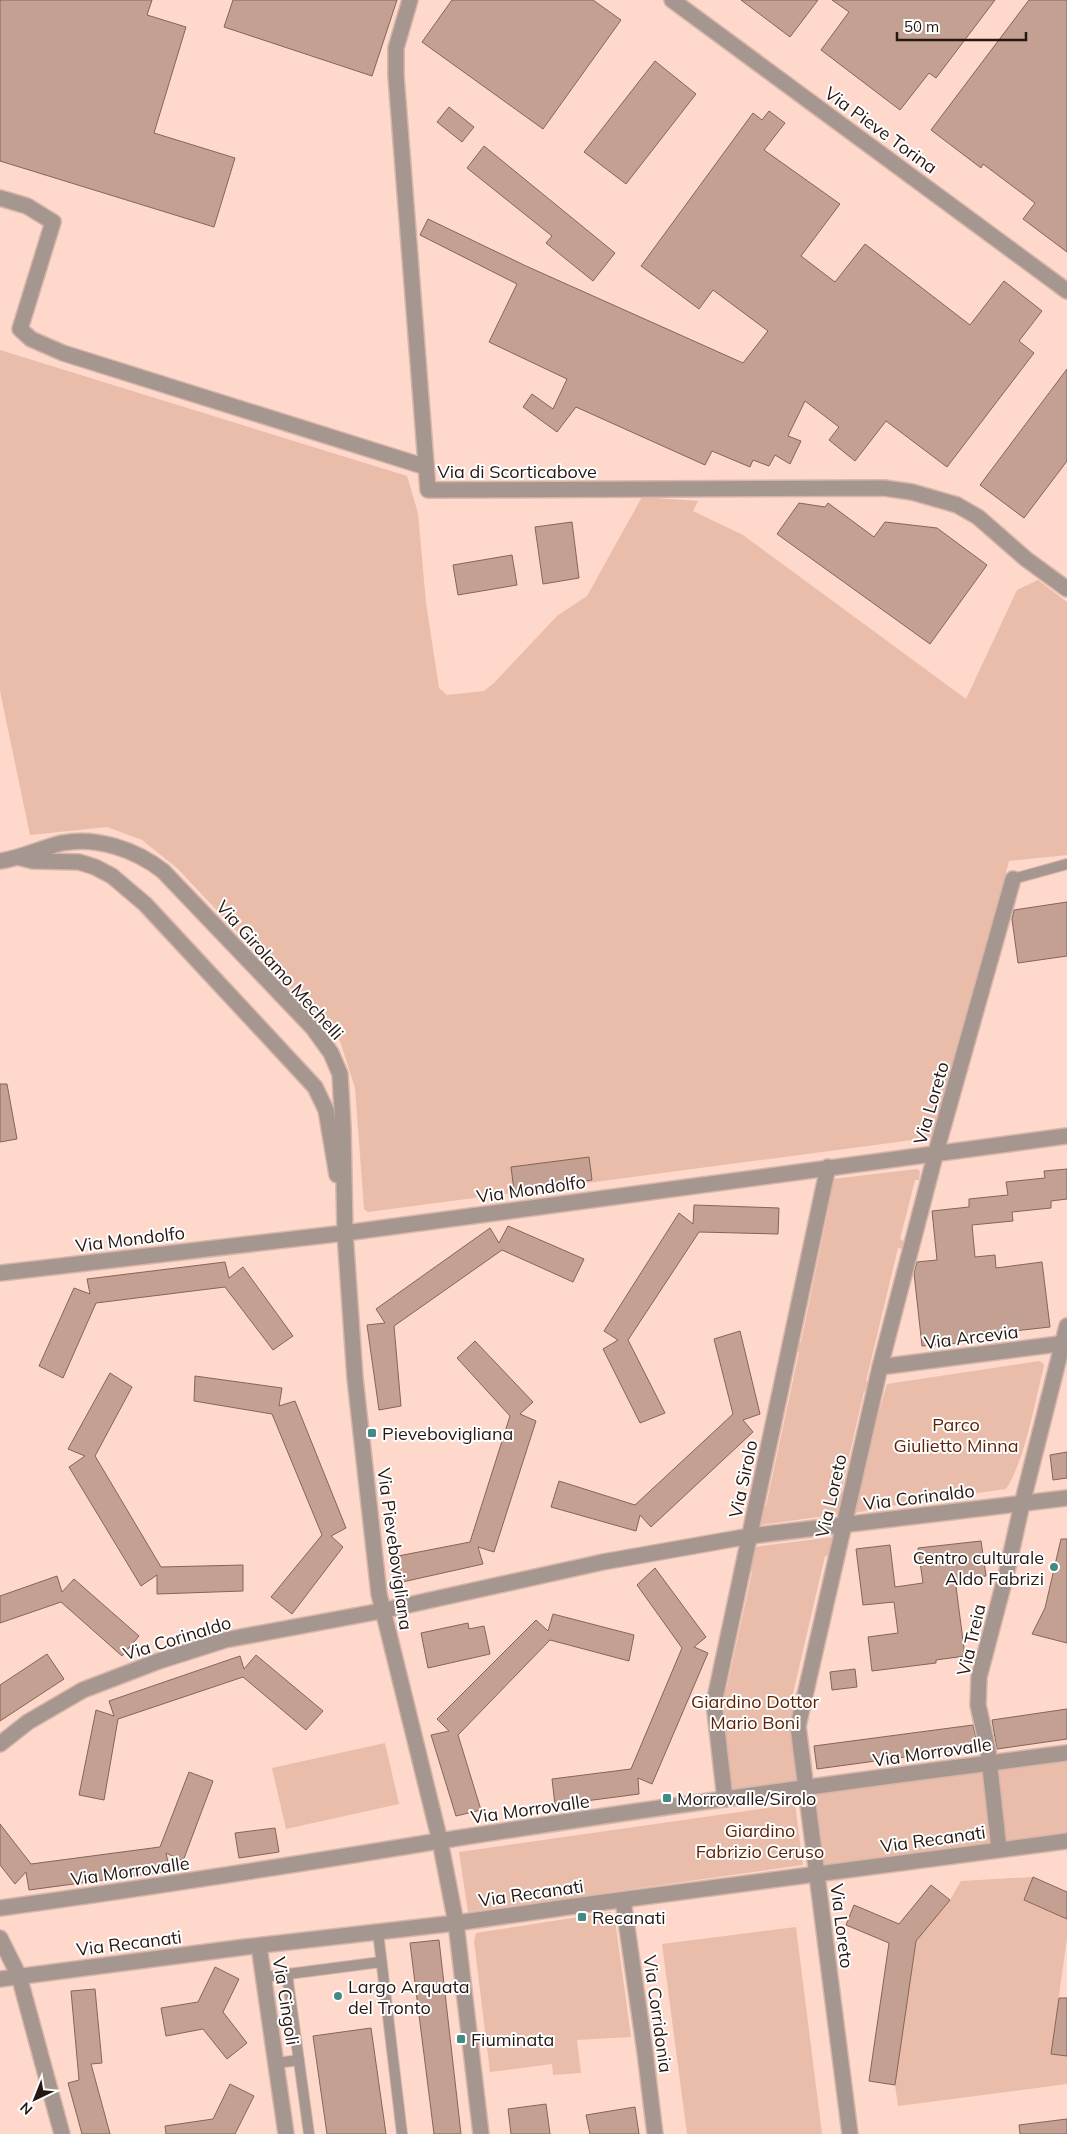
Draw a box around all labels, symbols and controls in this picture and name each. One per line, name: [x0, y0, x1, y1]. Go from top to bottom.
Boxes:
scale bar: [897, 10, 1026, 42]
text: 50 m: [904, 17, 939, 36]
street label: Via Pieve Torina: [820, 81, 942, 179]
street label: Via di Scorticabove: [437, 460, 597, 483]
street label: Via Girolamo Mechelli: [211, 896, 349, 1044]
street label: Via Loreto: [908, 1059, 954, 1147]
street label: Via Mondolfo: [475, 1170, 587, 1208]
street label: Via Mondolfo: [74, 1221, 186, 1257]
street label: Via Arcevia: [922, 1320, 1020, 1354]
park label: Parco Giulietto Minna: [893, 1413, 1019, 1457]
place label: Pievebovigliana: [382, 1422, 513, 1445]
marker: Pievebovigliana: [366, 1427, 378, 1439]
street label: Via Sirolo: [724, 1438, 762, 1520]
street label: Via Loreto: [810, 1452, 852, 1540]
street label: Via Pievebovigliana: [372, 1466, 418, 1632]
street label: Via Corinaldo: [862, 1479, 976, 1515]
place label: Centro culturale Aldo Fabrizi: [913, 1546, 1044, 1590]
marker: Centro culturale Aldo Fabrizi: [1048, 1561, 1060, 1573]
street label: Via Treia: [952, 1602, 990, 1678]
street label: Via Corinaldo: [120, 1611, 234, 1665]
park label: Giardino Dottor Mario Boni: [691, 1690, 819, 1734]
street label: Via Morrovalle: [871, 1732, 993, 1772]
place label: Morrovalle/Sirolo: [677, 1787, 816, 1810]
street label: Via Morrovalle: [469, 1789, 591, 1829]
marker: Morrovalle/Sirolo: [661, 1792, 673, 1804]
park label: Giardino Fabrizio Ceruso: [696, 1819, 824, 1863]
street label: Via Recanati: [879, 1820, 987, 1858]
street label: Via Morrovalle: [69, 1851, 191, 1891]
street label: Via Recanati: [477, 1874, 585, 1912]
street label: Via Loreto: [825, 1882, 859, 1970]
place label: Recanati: [592, 1906, 666, 1929]
marker: Recanati: [576, 1911, 588, 1923]
street label: Via Recanati: [75, 1925, 183, 1961]
street label: Via Corridonia: [638, 1954, 678, 2074]
street label: Via Cingoli: [268, 1955, 304, 2047]
place label: Largo Arquata del Tronto: [348, 1975, 470, 2019]
marker: Largo Arquata del Tronto: [332, 1990, 344, 2002]
place label: Fiuminata: [471, 2028, 554, 2051]
marker: Fiuminata: [455, 2033, 467, 2045]
north arrow: [10, 2074, 60, 2124]
text: N: [16, 2098, 36, 2119]

